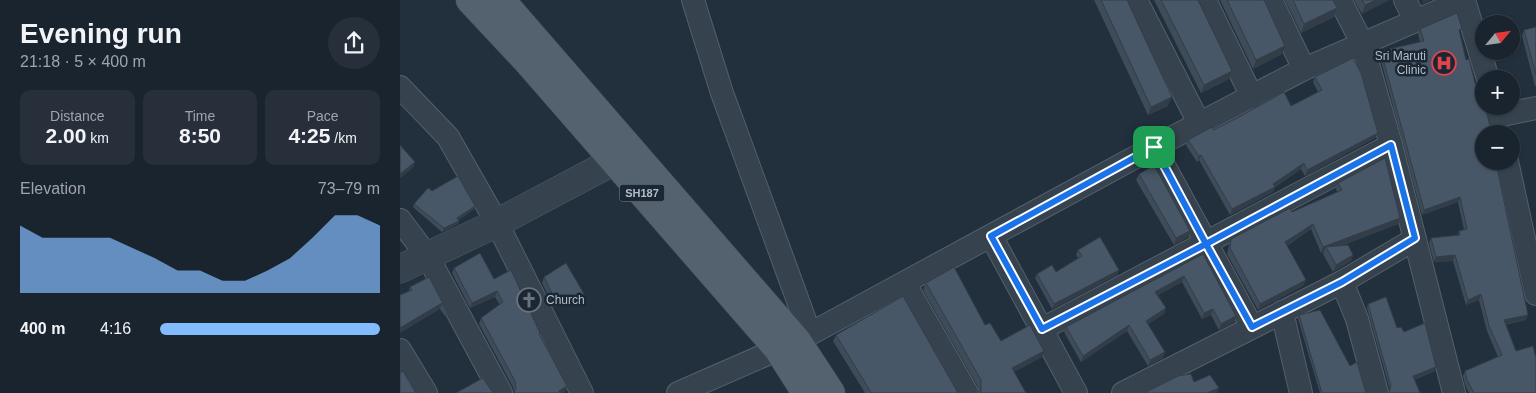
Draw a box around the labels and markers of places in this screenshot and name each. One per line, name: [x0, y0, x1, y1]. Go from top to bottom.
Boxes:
place label: Sri Maruti Clinic: [1375, 49, 1426, 77]
hospital icon: Sri Maruti Clinic: [1431, 50, 1457, 76]
pin: [1133, 126, 1175, 168]
church icon: Church: [516, 287, 542, 313]
place label: Church: [546, 293, 585, 307]

